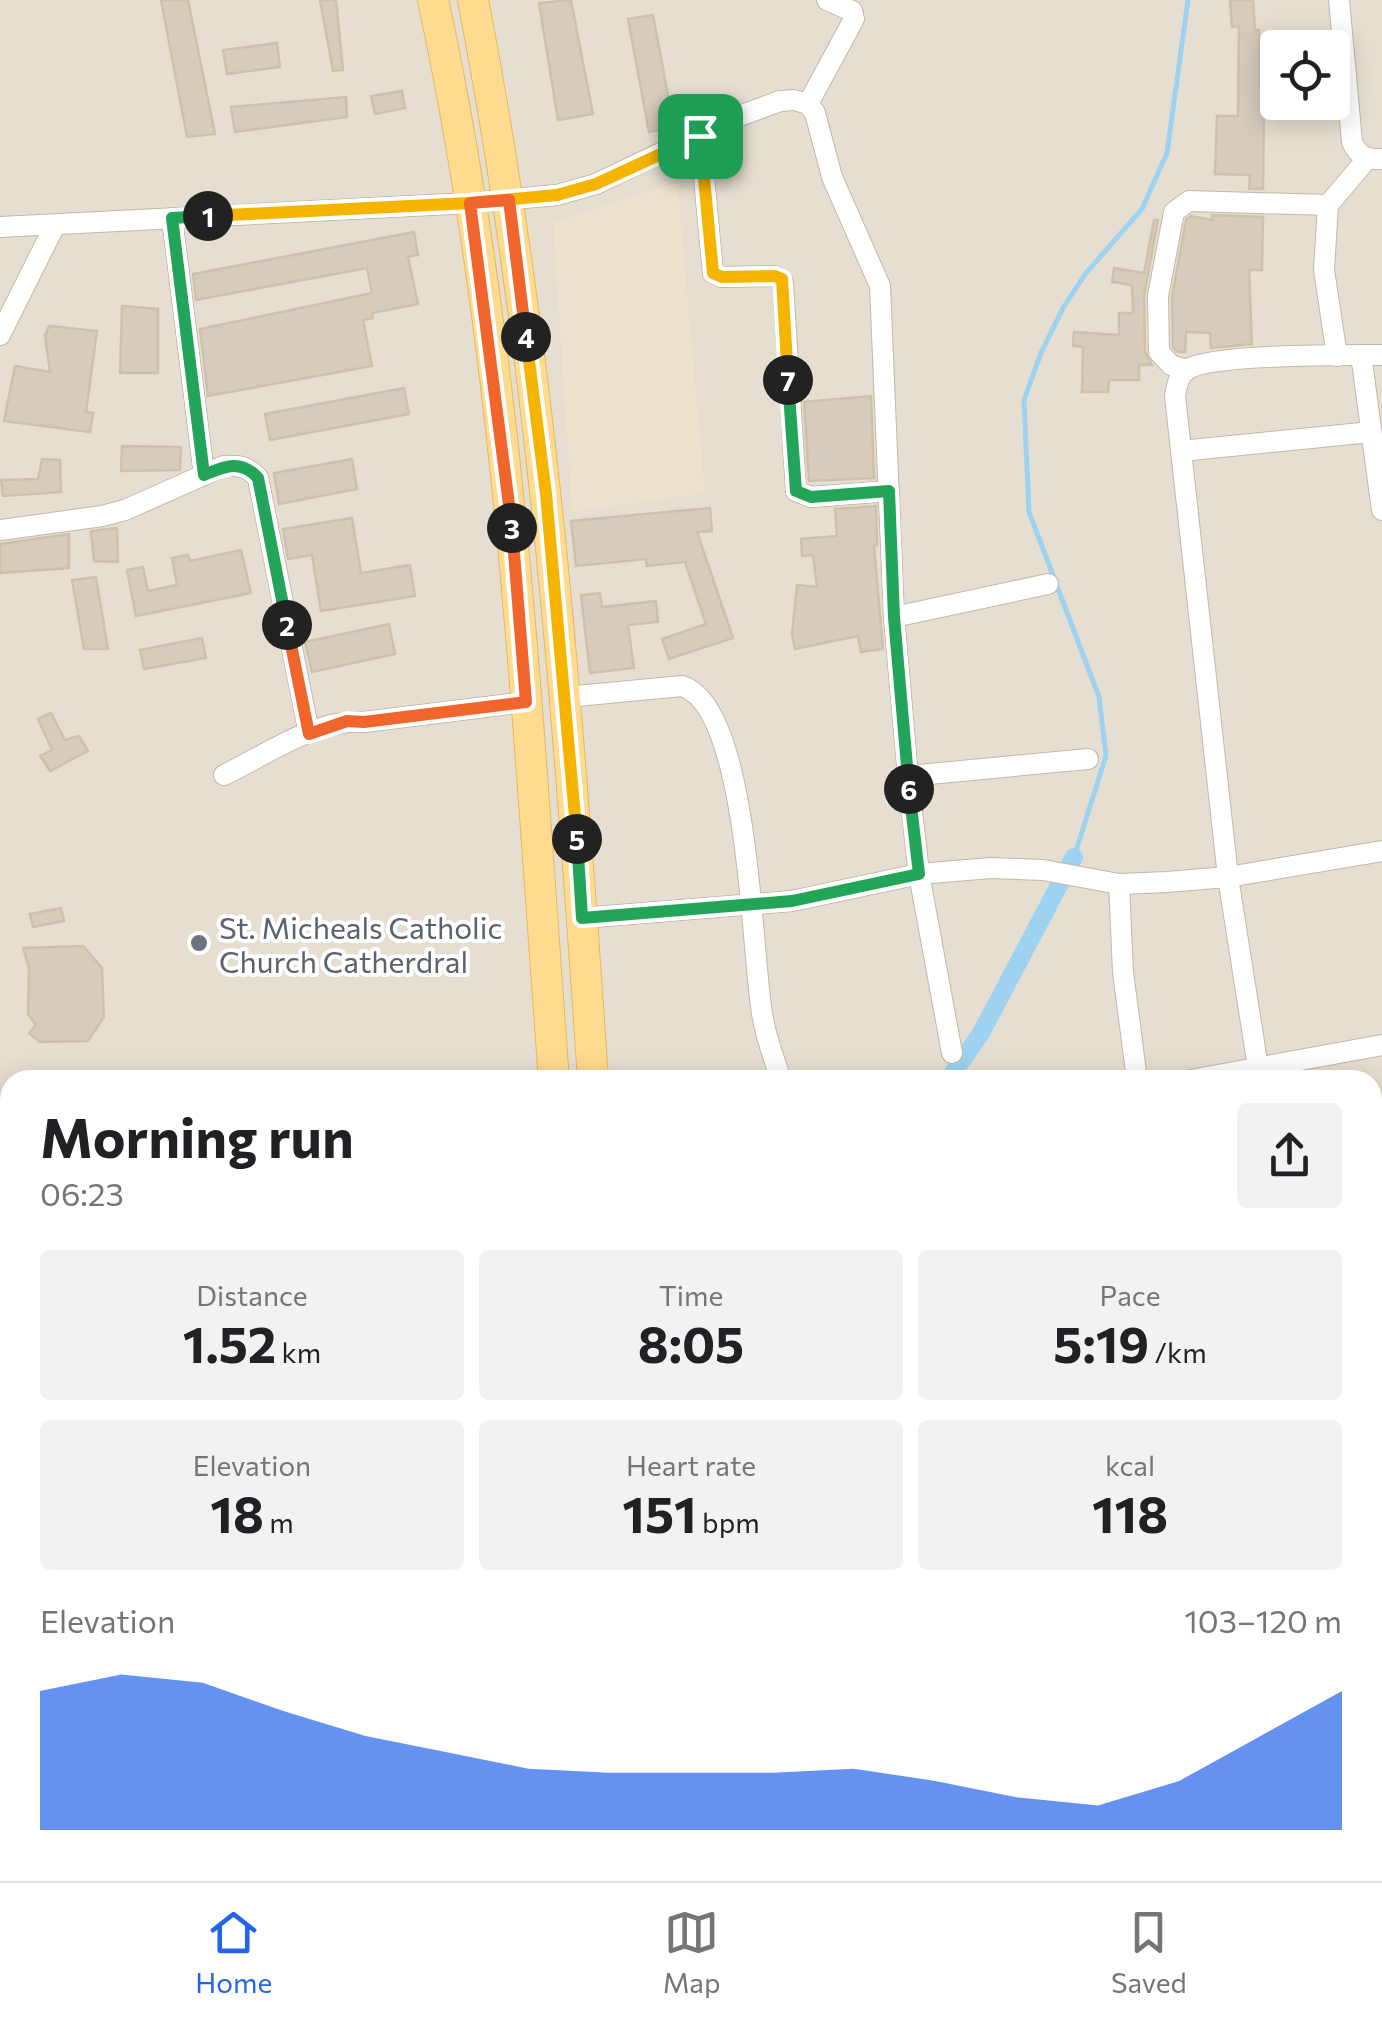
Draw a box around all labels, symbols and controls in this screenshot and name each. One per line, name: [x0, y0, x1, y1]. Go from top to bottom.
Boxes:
map controls: [1260, 30, 1350, 120]
button: locate: [1260, 30, 1350, 120]
pin: [658, 94, 743, 179]
icon: arrive: [673, 109, 728, 164]
pin: 1: [183, 191, 233, 241]
text: 1: [202, 199, 214, 233]
pin: 4: [501, 312, 551, 362]
text: 4: [517, 320, 535, 354]
pin: 7: [763, 355, 813, 405]
text: 7: [780, 363, 796, 397]
pin: 3: [487, 503, 537, 553]
text: 3: [504, 511, 520, 545]
pin: 2: [262, 600, 312, 650]
text: 2: [279, 608, 295, 642]
pin: 6: [884, 764, 934, 814]
text: 6: [900, 772, 918, 806]
pin: 5: [552, 814, 602, 864]
text: 5: [569, 822, 585, 856]
place label: St. Micheals Catholic Church Catherdral: [219, 908, 502, 979]
marker: St. Micheals Catholic Church Catherdral: [188, 932, 210, 954]
text: Morning run: [40, 1102, 354, 1169]
button: share: [1237, 1103, 1342, 1208]
text: 06:23: [40, 1173, 124, 1213]
text: Distance: [196, 1278, 308, 1312]
text: Time: [659, 1278, 723, 1312]
text: Pace: [1100, 1278, 1160, 1312]
text: 1.52: [183, 1312, 276, 1373]
text: 8:05: [638, 1312, 744, 1373]
text: 5:19: [1053, 1312, 1149, 1373]
text: km: [276, 1335, 321, 1369]
text: /km: [1149, 1335, 1207, 1369]
text: Elevation: [193, 1448, 311, 1482]
text: Heart rate: [626, 1448, 756, 1482]
text: kcal: [1105, 1448, 1155, 1482]
text: 18: [210, 1482, 264, 1543]
text: 151: [622, 1482, 697, 1543]
text: 118: [1092, 1482, 1168, 1543]
text: m: [264, 1505, 294, 1539]
text: bpm: [697, 1505, 760, 1539]
text: Elevation: [40, 1600, 175, 1640]
text: 103–120 m: [1184, 1600, 1342, 1640]
tab: Home: [195, 1905, 272, 1999]
tab: Map: [663, 1905, 721, 1999]
tab: Saved: [1111, 1905, 1187, 1999]

